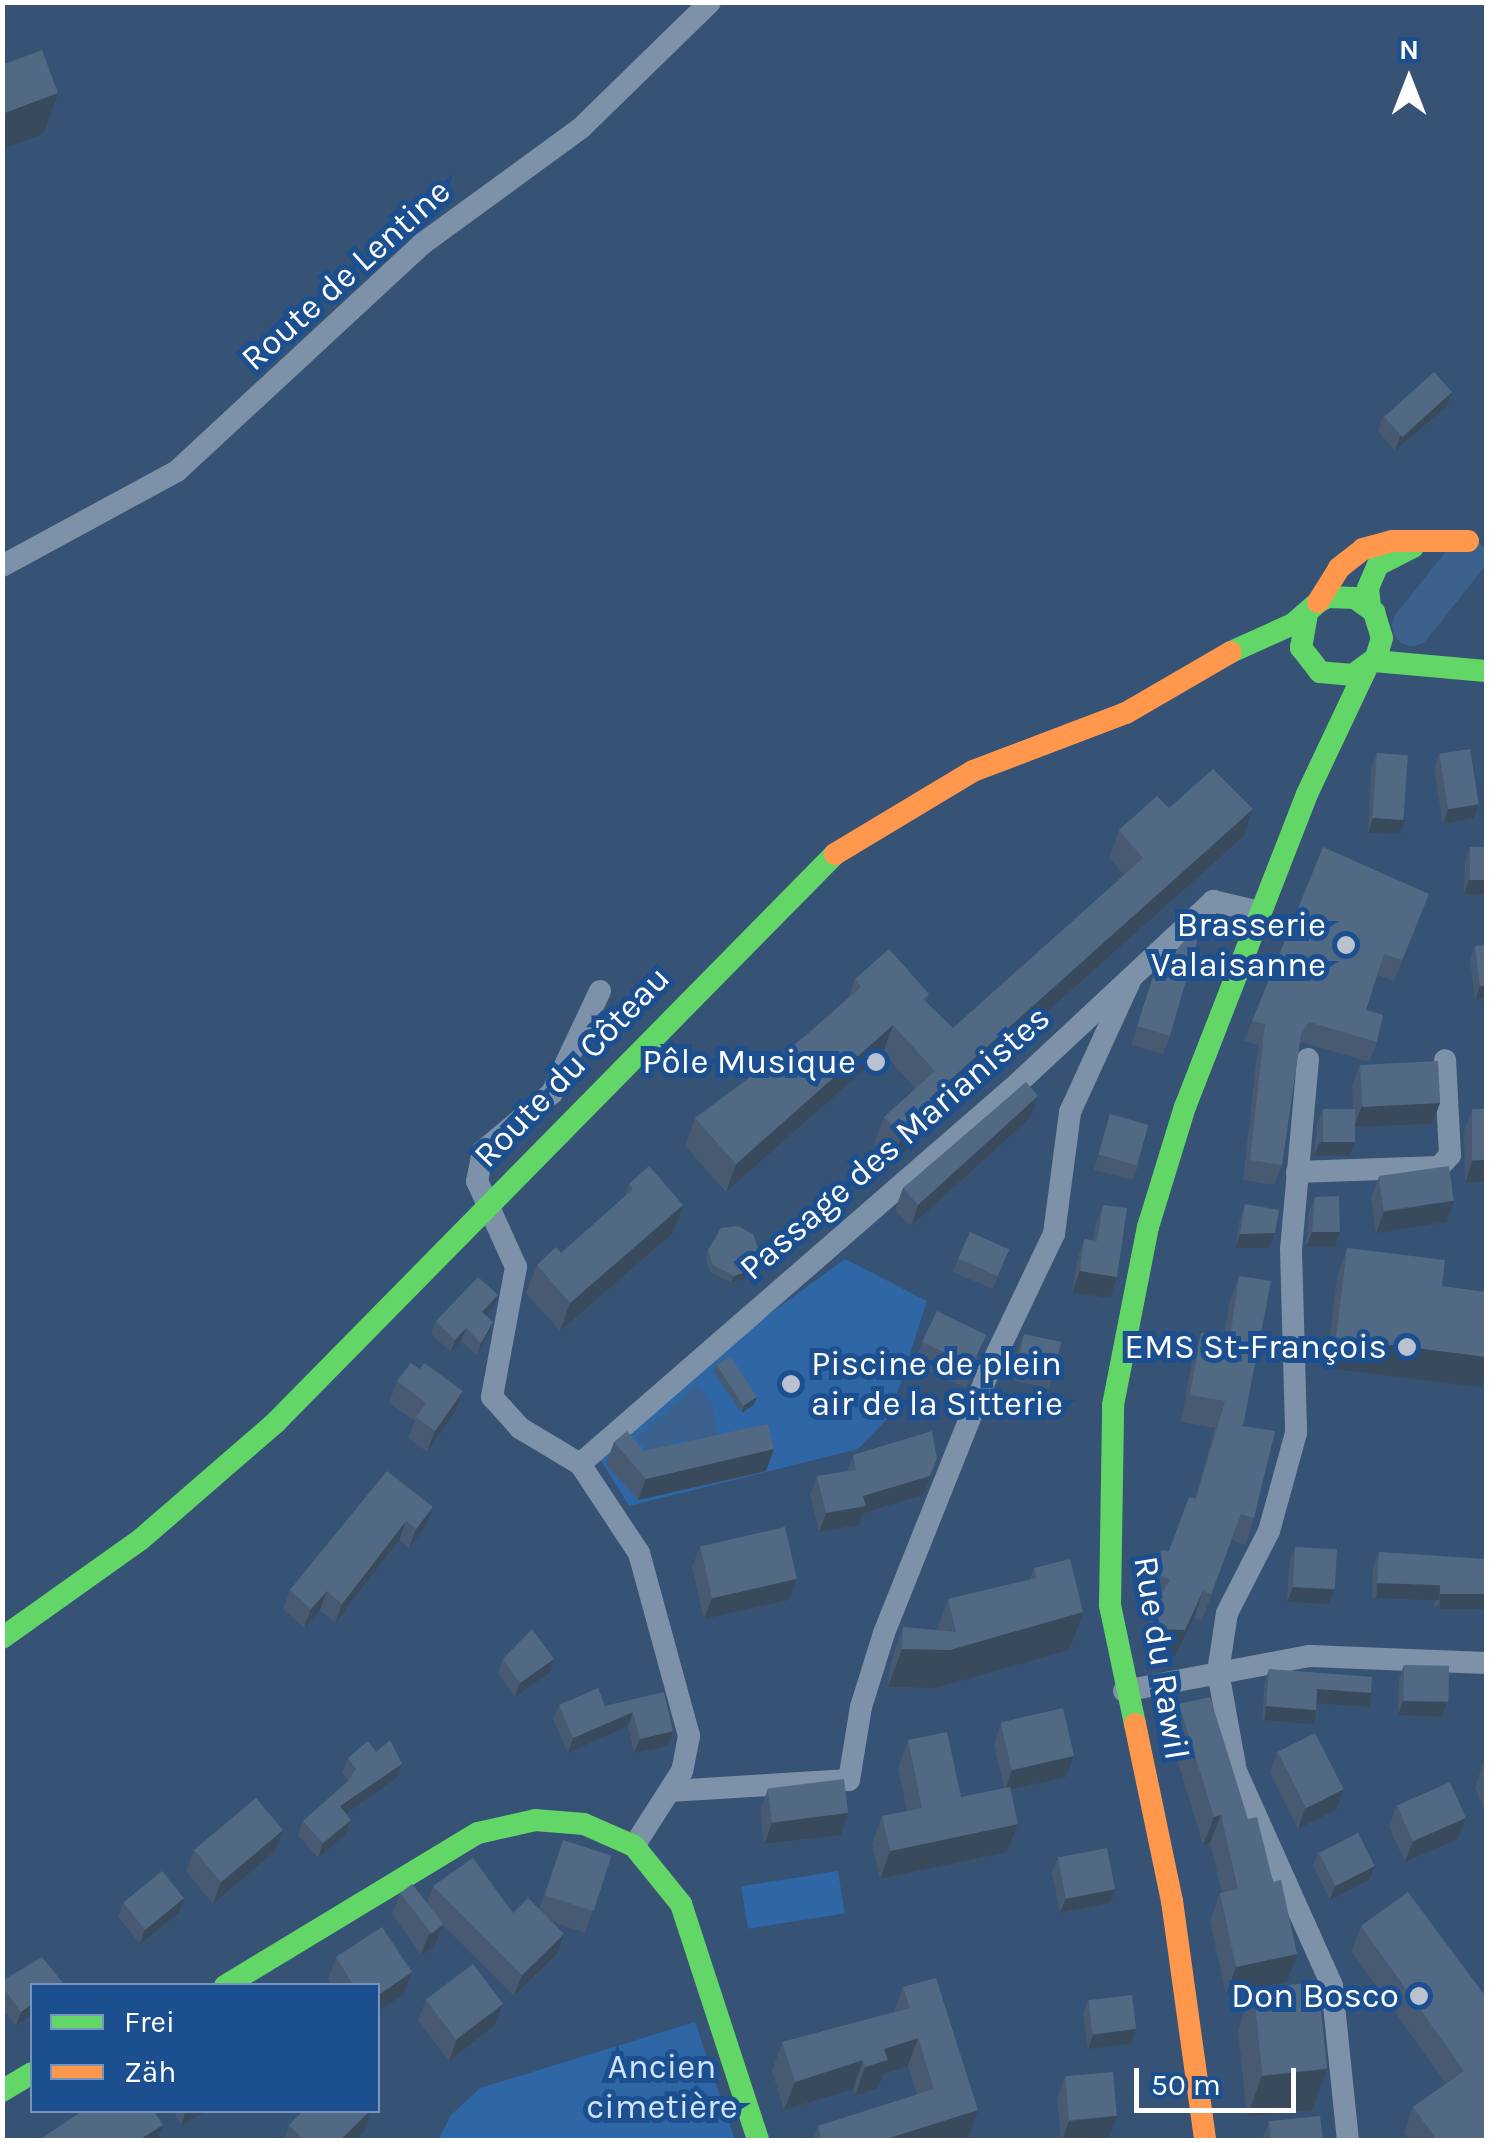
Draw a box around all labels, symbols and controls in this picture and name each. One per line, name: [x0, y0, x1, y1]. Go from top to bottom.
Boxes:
north arrow: [1359, 30, 1459, 130]
text: N: [1399, 33, 1419, 66]
street label: Route de Lentine: [233, 170, 459, 380]
place label: Brasserie Valaisanne: [1151, 904, 1326, 986]
marker: Brasserie Valaisanne: [1335, 934, 1357, 956]
street label: Route du Côteau: [465, 958, 679, 1176]
street label: Passage des Marianistes: [731, 997, 1059, 1289]
place label: Pôle Musique: [642, 1041, 856, 1083]
marker: Pôle Musique: [865, 1051, 887, 1073]
place label: EMS St-François: [1124, 1326, 1387, 1368]
marker: EMS St-François: [1396, 1336, 1418, 1358]
place label: Piscine de plein air de la Sitterie: [811, 1343, 1063, 1425]
marker: Piscine de plein air de la Sitterie: [780, 1373, 802, 1395]
street label: Rue du Rawil: [1124, 1553, 1198, 1763]
place label: Don Bosco: [1231, 1975, 1399, 2017]
legend: [30, 1983, 380, 2113]
marker: Don Bosco: [1408, 1985, 1430, 2007]
text: Frei: [124, 2004, 175, 2040]
park label: Ancien cimetière: [586, 2046, 738, 2128]
scale bar: [1139, 2048, 1302, 2110]
text: Zäh: [124, 2054, 176, 2090]
text: 50 m: [1151, 2067, 1221, 2103]

